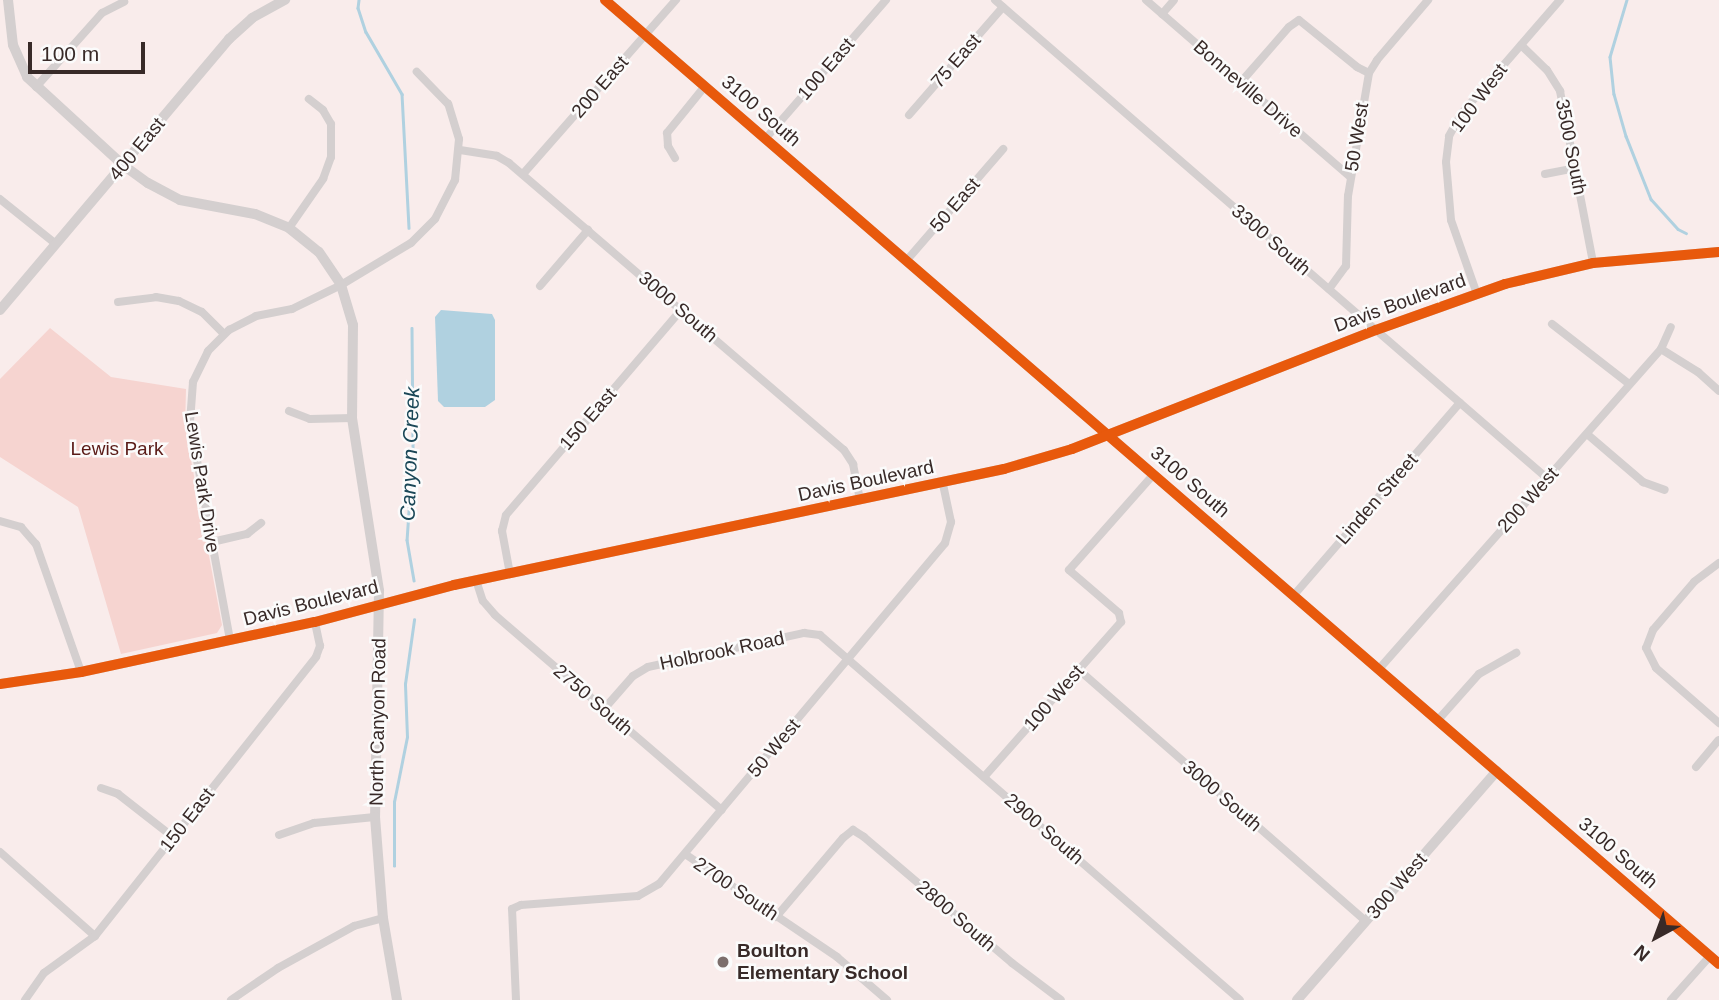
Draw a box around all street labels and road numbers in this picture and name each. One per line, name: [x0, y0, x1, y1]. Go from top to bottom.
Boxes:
street label: 75 East: [926, 29, 986, 93]
street label: 100 East: [793, 33, 859, 105]
street label: Bonneville Drive: [1189, 35, 1307, 143]
street label: 200 East: [567, 51, 633, 123]
street label: 100 West: [1446, 59, 1512, 137]
street label: 3100 South: [717, 71, 805, 151]
street label: 3500 South: [1551, 97, 1591, 197]
street label: 50 West: [1340, 101, 1374, 173]
street label: 400 East: [104, 113, 170, 185]
street label: 50 East: [925, 173, 985, 237]
street label: 3300 South: [1227, 200, 1315, 280]
street label: 3000 South: [634, 267, 722, 347]
street label: Davis Boulevard: [1331, 269, 1469, 337]
street label: 150 East: [555, 383, 621, 455]
street label: Lewis Park Drive: [180, 410, 224, 554]
street label: 3100 South: [1146, 442, 1234, 522]
street label: Linden Street: [1331, 449, 1423, 549]
street label: Davis Boulevard: [796, 455, 936, 507]
street label: 200 West: [1493, 463, 1563, 537]
street label: Davis Boulevard: [241, 575, 381, 631]
street label: Holbrook Road: [658, 627, 786, 675]
street label: North Canyon Road: [365, 638, 391, 806]
street label: 2750 South: [549, 660, 637, 740]
street label: 100 West: [1019, 660, 1089, 736]
street label: 50 West: [743, 714, 805, 782]
street label: 3000 South: [1178, 756, 1266, 836]
street label: 150 East: [155, 783, 219, 857]
street label: 2900 South: [1000, 789, 1088, 869]
street label: 3100 South: [1574, 813, 1662, 893]
street label: 300 West: [1362, 848, 1432, 924]
street label: 2700 South: [689, 852, 783, 926]
street label: 2800 South: [912, 876, 1000, 956]

